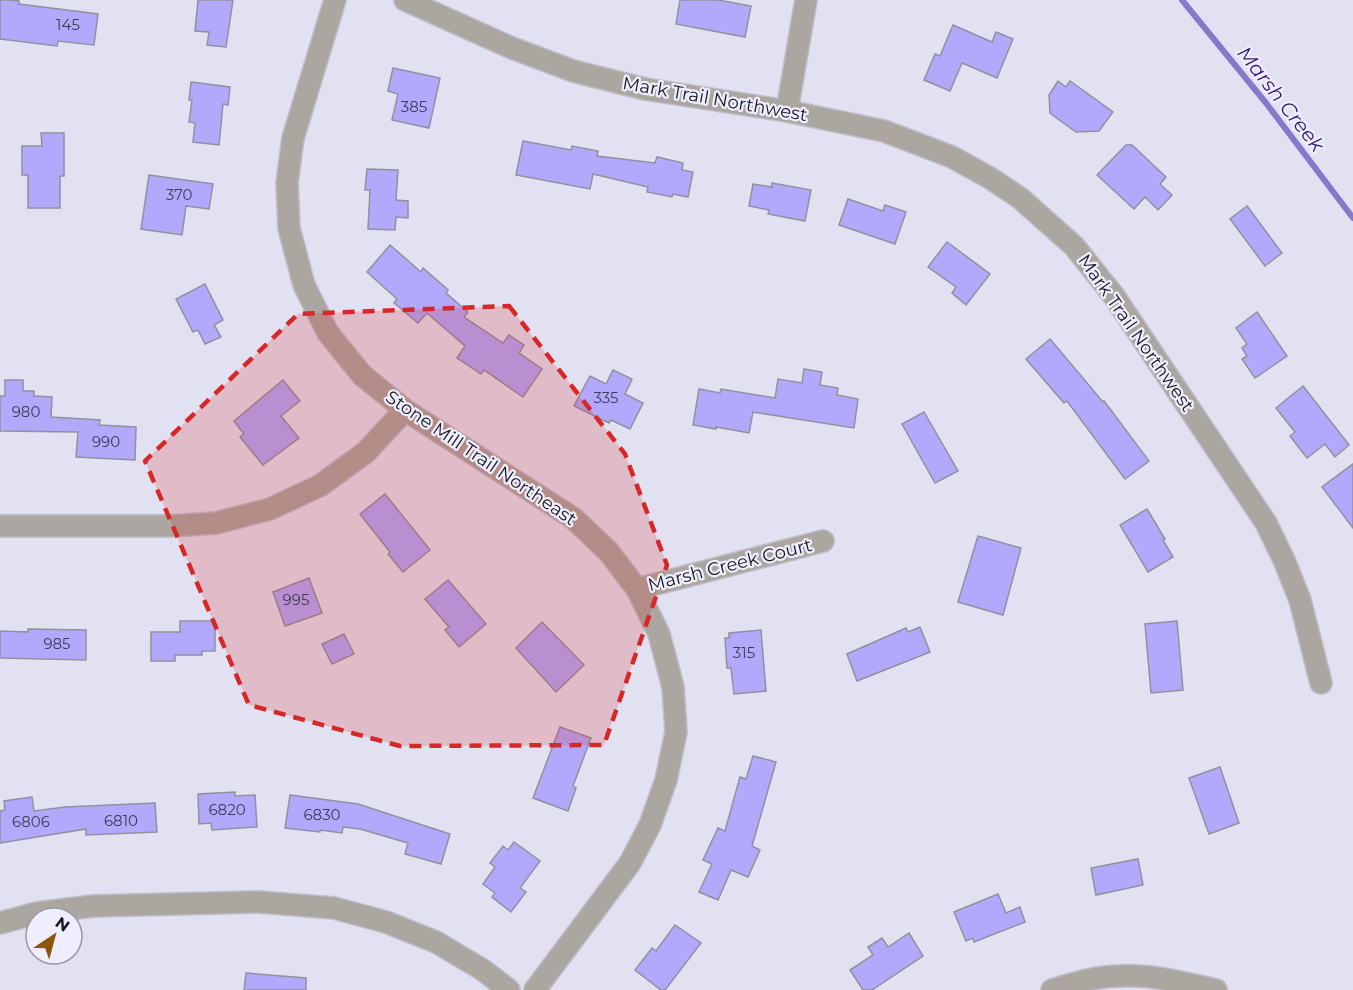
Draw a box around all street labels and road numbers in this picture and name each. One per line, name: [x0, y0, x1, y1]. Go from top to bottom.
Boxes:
street label: Mark Trail Northwest: [621, 72, 809, 126]
street label: Mark Trail Northwest: [1073, 250, 1199, 416]
street label: Stone Mill Trail Northeast: [381, 386, 581, 530]
street label: Marsh Creek Court: [646, 534, 814, 596]

